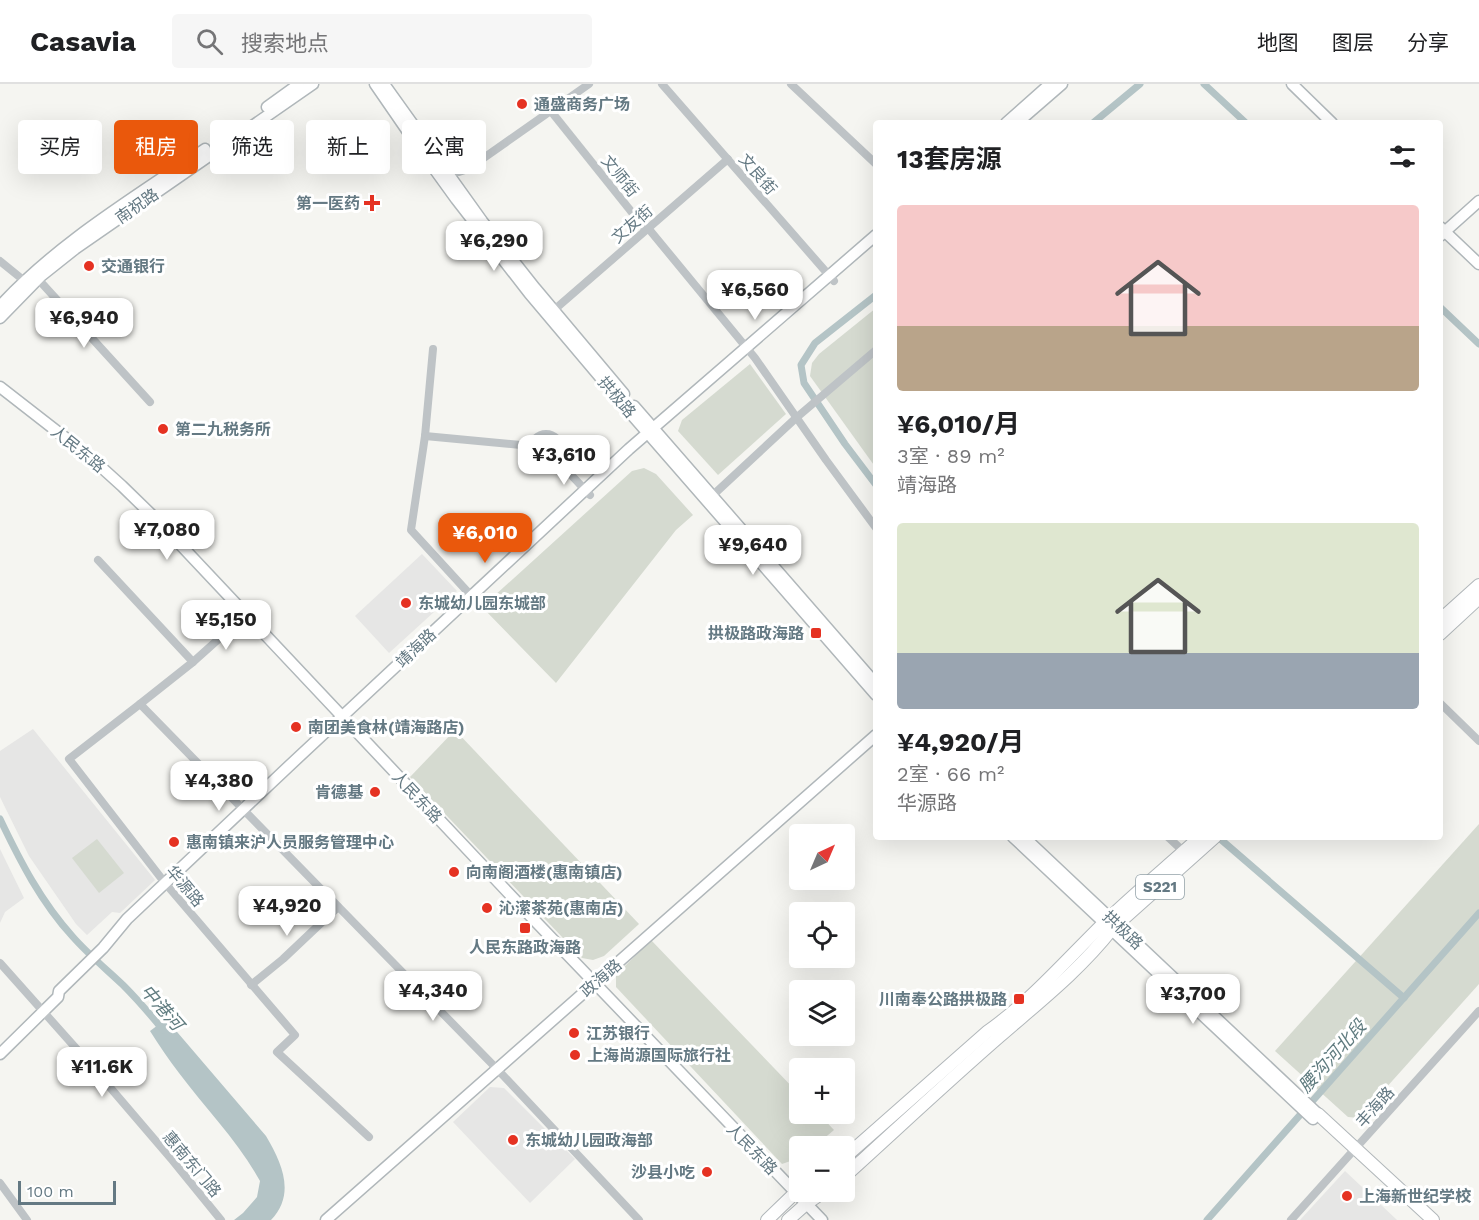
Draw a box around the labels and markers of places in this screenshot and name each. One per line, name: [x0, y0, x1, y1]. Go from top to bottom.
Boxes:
place label: 通盛商务广场: [534, 95, 630, 114]
marker: 通盛商务广场: [515, 97, 529, 111]
place label: 第一医药: [296, 194, 360, 213]
marker: 第一医药: [365, 196, 379, 210]
pin: ¥6,290: [445, 221, 543, 272]
place label: 交通银行: [101, 257, 165, 276]
marker: 交通银行: [82, 259, 96, 273]
pin: ¥6,560: [706, 270, 804, 321]
pin: ¥6,940: [35, 298, 133, 349]
place label: 第二九税务所: [175, 420, 271, 439]
marker: 第二九税务所: [156, 422, 170, 436]
pin: ¥3,610: [515, 435, 613, 486]
pin: ¥7,080: [118, 510, 216, 561]
pin: ¥6,010: [436, 513, 534, 564]
pin: ¥9,640: [704, 525, 802, 576]
place label: 东城幼儿园东城部: [418, 594, 546, 613]
marker: 东城幼儿园东城部: [399, 596, 413, 610]
pin: ¥5,150: [177, 600, 275, 651]
place label: 拱极路政海路: [708, 624, 804, 643]
marker: 拱极路政海路: [809, 626, 823, 640]
place label: 南团美食林(靖海路店): [308, 718, 465, 737]
marker: 南团美食林(靖海路店): [289, 720, 303, 734]
pin: ¥4,380: [170, 761, 268, 812]
place label: 肯德基: [315, 783, 364, 802]
marker: 肯德基: [368, 785, 382, 799]
place label: 惠南镇来沪人员服务管理中心: [186, 833, 394, 852]
marker: 惠南镇来沪人员服务管理中心: [167, 835, 181, 849]
place label: 向南阁酒楼(惠南镇店): [466, 863, 623, 882]
marker: 向南阁酒楼(惠南镇店): [447, 865, 461, 879]
pin: ¥4,920: [238, 886, 336, 937]
place label: 沁潆茶苑(惠南店): [499, 899, 624, 918]
marker: 沁潆茶苑(惠南店): [480, 901, 494, 915]
marker: 人民东路政海路: [518, 921, 532, 935]
place label: 人民东路政海路: [469, 938, 581, 957]
pin: ¥4,340: [384, 971, 482, 1022]
pin: ¥3,700: [1144, 974, 1242, 1025]
place label: 川南奉公路拱极路: [879, 990, 1007, 1009]
marker: 川南奉公路拱极路: [1012, 992, 1026, 1006]
place label: 江苏银行: [586, 1024, 650, 1043]
marker: 江苏银行: [567, 1026, 581, 1040]
place label: 上海尚源国际旅行社: [587, 1046, 731, 1065]
pin: ¥11.6K: [53, 1047, 151, 1098]
marker: 上海尚源国际旅行社: [568, 1048, 582, 1062]
place label: 东城幼儿园政海部: [525, 1131, 653, 1150]
marker: 东城幼儿园政海部: [506, 1133, 520, 1147]
place label: 沙县小吃: [631, 1163, 695, 1182]
marker: 沙县小吃: [700, 1165, 714, 1179]
place label: 上海新世纪学校: [1359, 1187, 1472, 1206]
marker: 上海新世纪学校: [1340, 1189, 1354, 1203]

